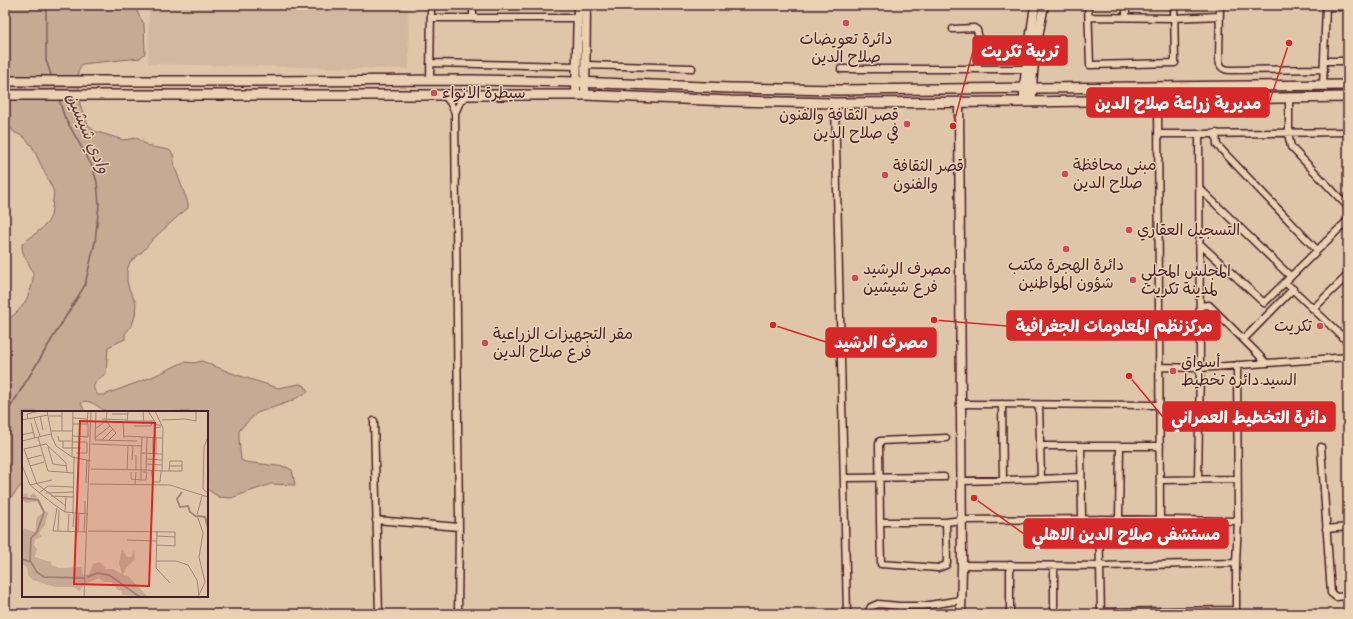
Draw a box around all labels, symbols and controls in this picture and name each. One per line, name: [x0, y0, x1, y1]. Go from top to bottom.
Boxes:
marker: دائرة تعويضات صلاح الدين: [841, 18, 851, 28]
place label: دائرة تعويضات صلاح الدين: [799, 29, 893, 67]
callout: تربية تكريت: [973, 36, 1067, 65]
text: تربية تكريت: [981, 41, 1060, 62]
place label: سيطرة الانواء: [442, 83, 526, 103]
marker: سيطرة الانواء: [429, 88, 439, 98]
callout: مديرية زراعة صلاح الدين: [1087, 88, 1269, 117]
water label: وادي شيشين: [60, 89, 115, 178]
text: مديرية زراعة صلاح الدين: [1095, 93, 1261, 114]
place label: قصر الثقافة والفنون في صلاح الدين: [779, 105, 899, 144]
marker: قصر الثقافة والفنون في صلاح الدين: [902, 119, 912, 129]
place label: مبنى محافظة صلاح الدين: [1073, 155, 1157, 193]
place label: قصر الثقافة والفنون: [893, 156, 964, 194]
marker: مبنى محافظة صلاح الدين: [1060, 169, 1070, 179]
marker: قصر الثقافة والفنون: [880, 170, 890, 180]
place label: التسجيل العقاري: [1137, 220, 1240, 241]
marker: التسجيل العقاري: [1124, 225, 1134, 235]
marker: دائرة الهجرة مكتب شؤون المواطنين: [1061, 244, 1071, 254]
place label: دائرة الهجرة مكتب شؤون المواطنين: [1008, 255, 1124, 293]
place label: مصرف الرشيد فرع شيشين: [863, 259, 951, 298]
place label: المجلس المحلي لمدينة تكريت: [1141, 261, 1231, 299]
marker: مصرف الرشيد فرع شيشين: [850, 273, 860, 283]
marker: المجلس المحلي لمدينة تكريت: [1128, 275, 1138, 285]
callout: مركزنظم المعلومات الجغرافية: [1007, 311, 1220, 340]
text: مركزنظم المعلومات الجغرافية: [1015, 316, 1213, 339]
place label: تكريت: [1274, 316, 1312, 336]
marker: تكريت: [1315, 321, 1325, 331]
place label: مقر التجهيزات الزراعية فرع صلاح الدين: [493, 324, 633, 363]
callout: مصرف الرشيد: [826, 328, 936, 357]
text: مصرف الرشيد: [834, 332, 928, 353]
marker: مقر التجهيزات الزراعية فرع صلاح الدين: [480, 338, 490, 348]
place label: أسواق السيد.دائره تخطيط: [1181, 352, 1297, 390]
marker: أسواق السيد.دائره تخطيط: [1168, 366, 1178, 376]
callout: دائرة التخطيط العمراني: [1163, 402, 1335, 431]
text: دائرة التخطيط العمراني: [1171, 407, 1327, 433]
inset map: [22, 411, 208, 597]
callout: مستشفى صلاح الدين الاهلي: [1024, 519, 1228, 548]
text: مستشفى صلاح الدين الاهلي: [1032, 524, 1220, 550]

